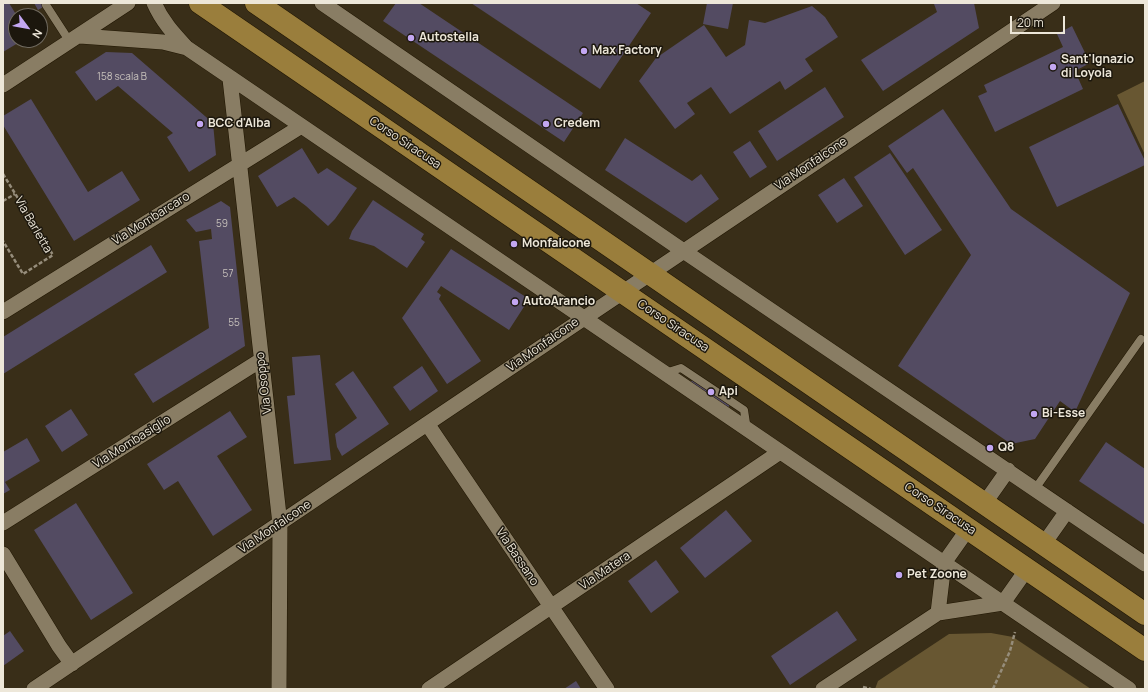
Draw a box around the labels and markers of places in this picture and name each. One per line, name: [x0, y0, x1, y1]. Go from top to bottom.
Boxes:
place label: Autostella: [419, 31, 479, 45]
marker: Autostella: [406, 33, 416, 43]
place label: Max Factory: [592, 44, 662, 58]
marker: Max Factory: [579, 46, 589, 56]
place label: Sant'Ignazio di Loyola: [1061, 53, 1134, 81]
marker: Sant'Ignazio di Loyola: [1048, 62, 1058, 72]
place label: BCC d'Alba: [208, 117, 271, 131]
place label: Credem: [554, 117, 600, 131]
marker: BCC d'Alba: [195, 119, 205, 129]
marker: Credem: [541, 119, 551, 129]
place label: Monfalcone: [522, 237, 591, 251]
marker: Monfalcone: [509, 239, 519, 249]
place label: AutoArancio: [523, 295, 595, 309]
marker: AutoArancio: [510, 297, 520, 307]
place label: Api: [719, 385, 738, 399]
marker: Api: [706, 387, 716, 397]
place label: Bi-Esse: [1042, 407, 1085, 421]
marker: Bi-Esse: [1029, 409, 1039, 419]
place label: Q8: [998, 441, 1014, 455]
marker: Q8: [985, 443, 995, 453]
place label: Pet Zoone: [907, 568, 967, 582]
marker: Pet Zoone: [894, 570, 904, 580]

